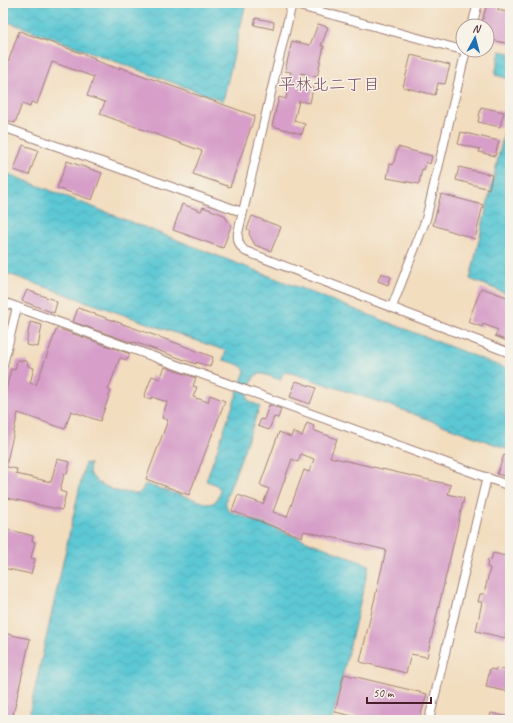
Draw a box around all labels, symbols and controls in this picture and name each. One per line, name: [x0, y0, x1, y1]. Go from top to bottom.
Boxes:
north arrow: [455, 18, 495, 58]
text: N: [472, 21, 483, 36]
district label: 平林北二丁目: [278, 74, 380, 95]
scale bar: [367, 679, 431, 705]
text: 50 m: [373, 685, 395, 701]

